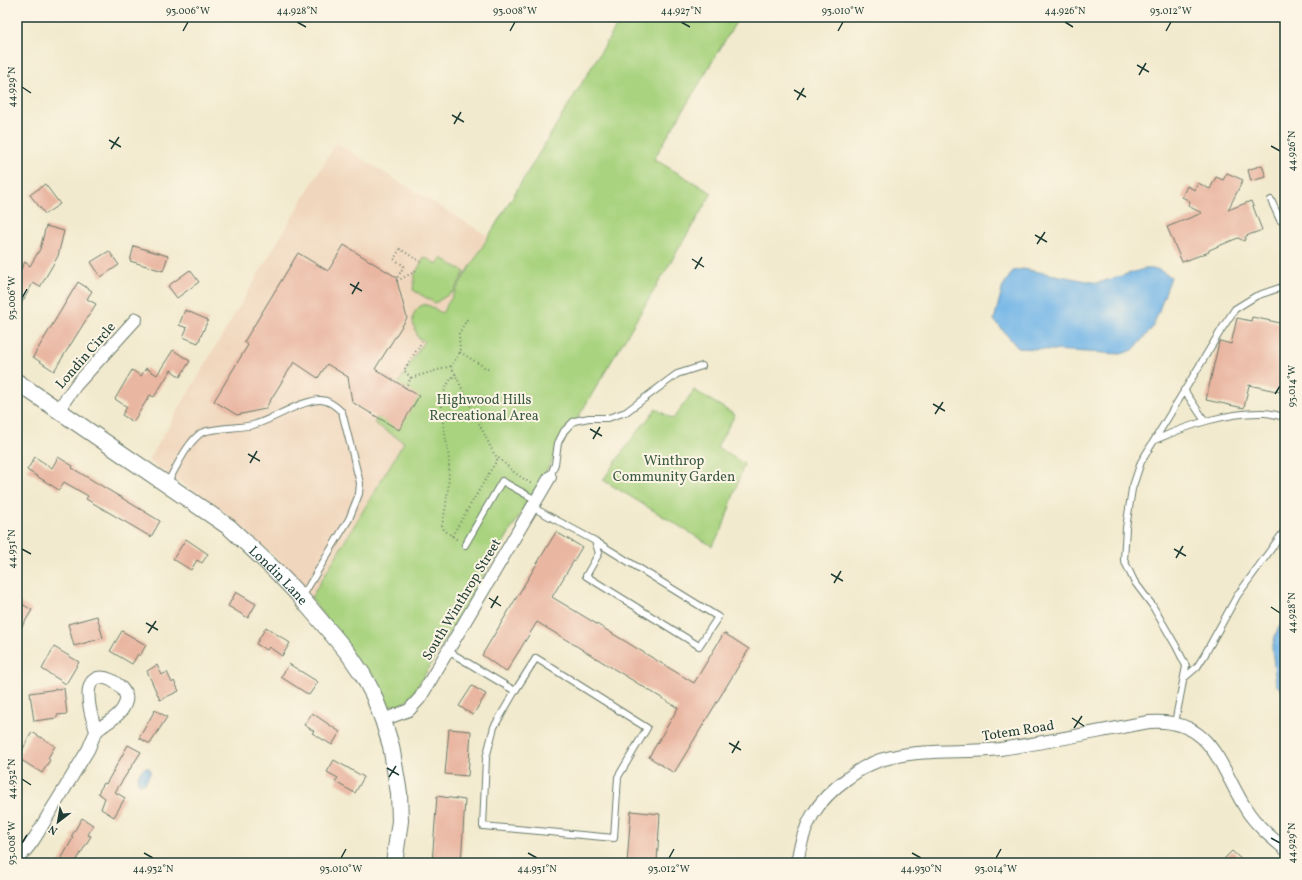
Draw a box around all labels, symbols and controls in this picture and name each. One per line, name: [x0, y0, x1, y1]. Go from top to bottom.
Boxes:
text: 93.006°W: [166, 4, 210, 18]
text: 44.928°N: [276, 4, 318, 18]
text: 93.008°W: [493, 4, 537, 18]
text: 44.927°N: [661, 4, 702, 18]
text: 93.010°W: [822, 4, 864, 18]
text: 44.926°N: [1044, 4, 1086, 18]
text: 93.012°W: [1150, 4, 1192, 18]
text: 44.929°N: [5, 66, 19, 107]
text: 44.926°N: [1285, 130, 1299, 172]
text: 93.006°W: [5, 276, 19, 320]
street label: Londin Circle: [52, 318, 121, 393]
text: 93.014°W: [1285, 365, 1299, 407]
park label: Highwood Hills Recreational Area: [429, 391, 539, 426]
park label: Winthrop Community Garden: [613, 452, 735, 487]
text: 44.931°N: [5, 529, 19, 569]
street label: South Winthrop Street: [418, 535, 506, 664]
street label: Londin Lane: [244, 542, 312, 610]
text: 44.928°N: [1285, 592, 1299, 634]
street label: Totem Road: [981, 716, 1056, 747]
text: 44.932°N: [5, 758, 19, 799]
north arrow: [38, 802, 78, 842]
text: 93.008°W: [5, 821, 19, 865]
text: N: [46, 821, 61, 838]
text: 44.929°N: [1285, 822, 1299, 863]
text: 44.932°N: [133, 862, 174, 876]
text: 93.010°W: [320, 862, 362, 876]
text: 44.931°N: [517, 862, 557, 876]
text: 93.012°W: [648, 862, 690, 876]
text: 44.930°N: [900, 862, 942, 876]
text: 93.014°W: [975, 862, 1017, 876]

